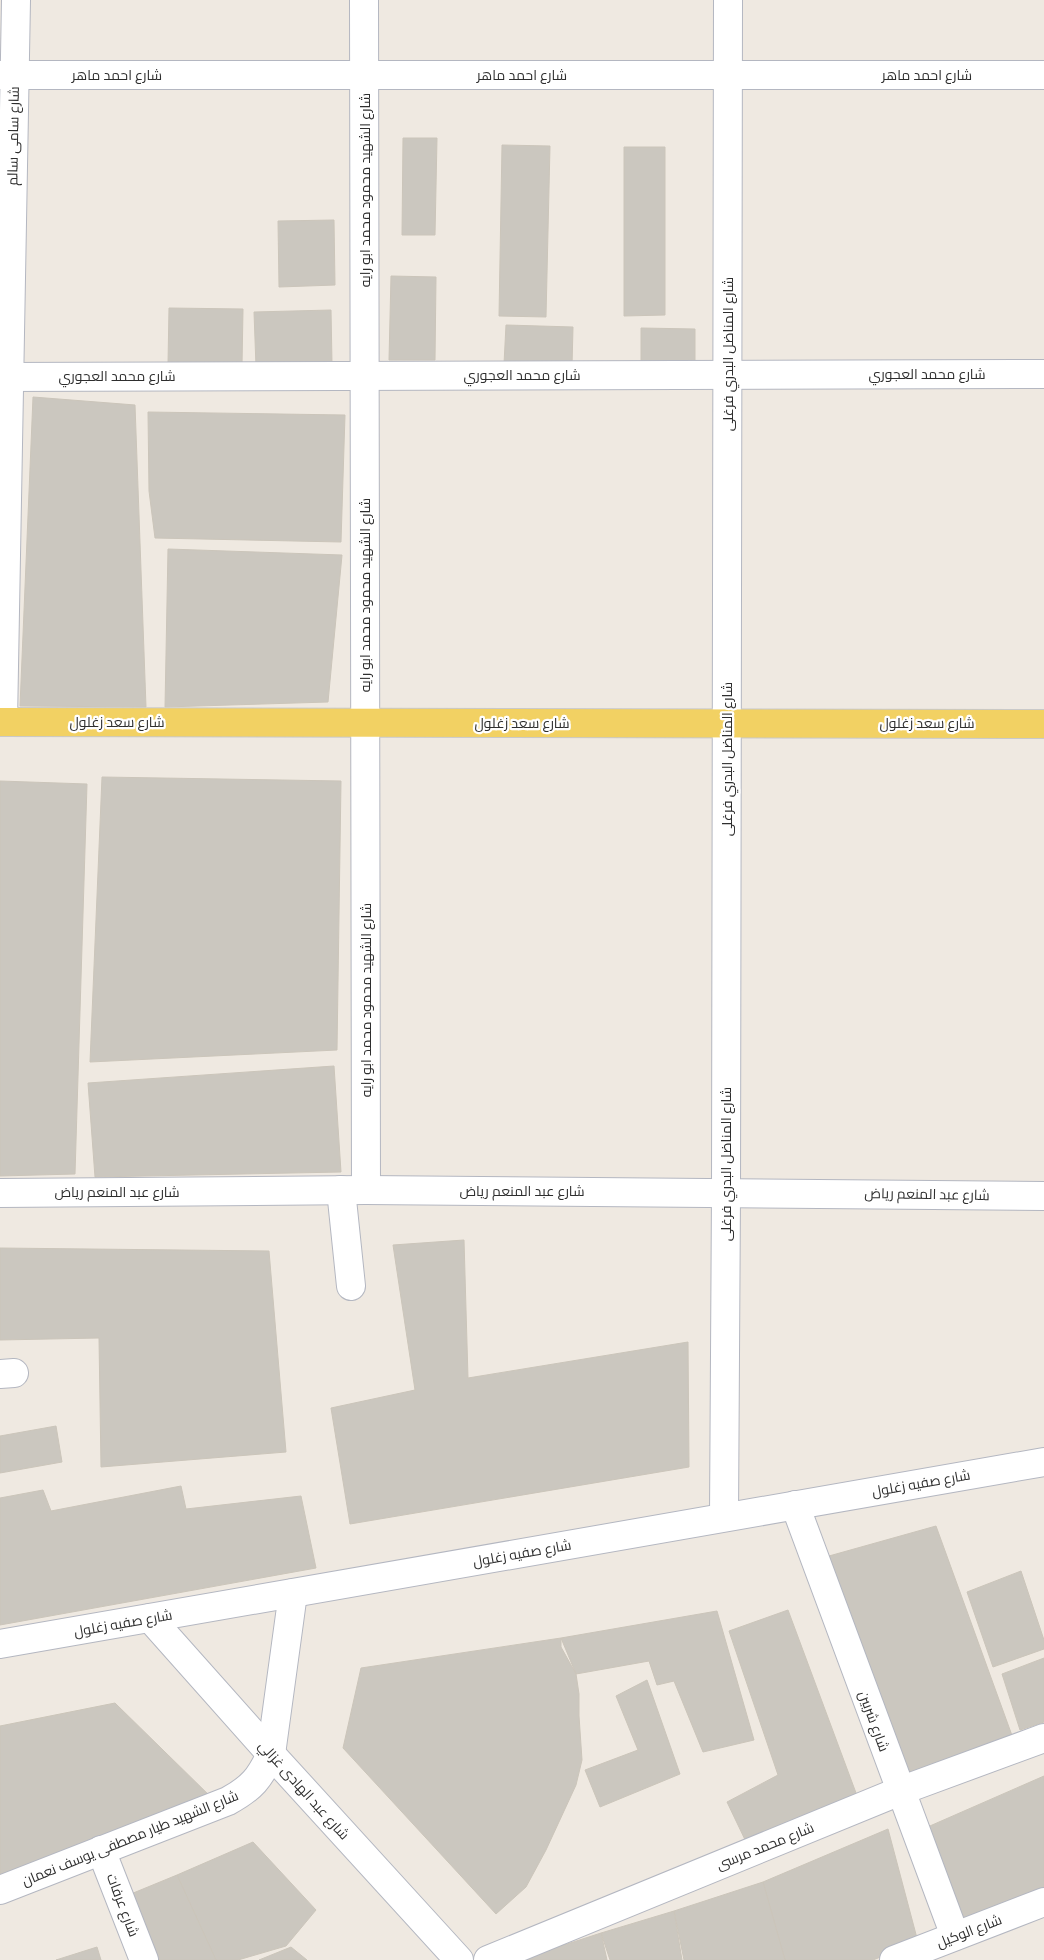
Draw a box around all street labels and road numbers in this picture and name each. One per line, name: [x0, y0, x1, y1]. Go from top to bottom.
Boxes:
street label: شارع احمد ماهر: [71, 66, 162, 84]
street label: شارع احمد ماهر: [476, 66, 567, 84]
street label: شارع احمد ماهر: [881, 66, 972, 84]
street label: شارع سامى سالم: [3, 86, 24, 186]
street label: شارع الشهيد محمود محمد ابو رايه: [356, 93, 374, 287]
street label: شارع المناضل البدري فرغلى: [719, 277, 740, 431]
street label: شارع محمد العجوري: [868, 365, 986, 386]
street label: شارع محمد العجوري: [463, 366, 581, 387]
street label: شارع محمد العجوري: [58, 367, 176, 388]
street label: شارع الشهيد محمود محمد ابو رايه: [356, 498, 374, 692]
street label: شارع المناضل البدري فرغلى: [718, 682, 739, 836]
street label: شارع سعد زغلول: [69, 713, 165, 731]
street label: شارع سعد زغلول: [474, 714, 570, 732]
street label: شارع سعد زغلول: [879, 714, 975, 732]
street label: شارع الشهيد محمود محمد ابو رايه: [357, 903, 375, 1097]
street label: شارع المناضل البدري فرغلى: [717, 1087, 738, 1241]
street label: شارع عبد المنعم رياض: [459, 1182, 585, 1201]
street label: شارع عبد المنعم رياض: [54, 1183, 180, 1202]
street label: شارع عبد المنعم رياض: [864, 1184, 990, 1205]
street label: شارع صفيه زغلول: [870, 1465, 972, 1501]
street label: شارع صفيه زغلول: [471, 1535, 573, 1571]
street label: شارع صفيه زغلول: [72, 1605, 174, 1641]
street label: شارع شربين: [855, 1688, 893, 1754]
street label: شارع عبد الهادى غزالي: [252, 1737, 353, 1845]
street label: شارع الشهيد طيار مصطفى يوسف نعمان: [19, 1786, 241, 1890]
street label: شارع محمد مرسى: [714, 1818, 816, 1874]
street label: شارع عرفات: [103, 1871, 143, 1939]
street label: شارع الوكيل: [934, 1910, 1004, 1952]

